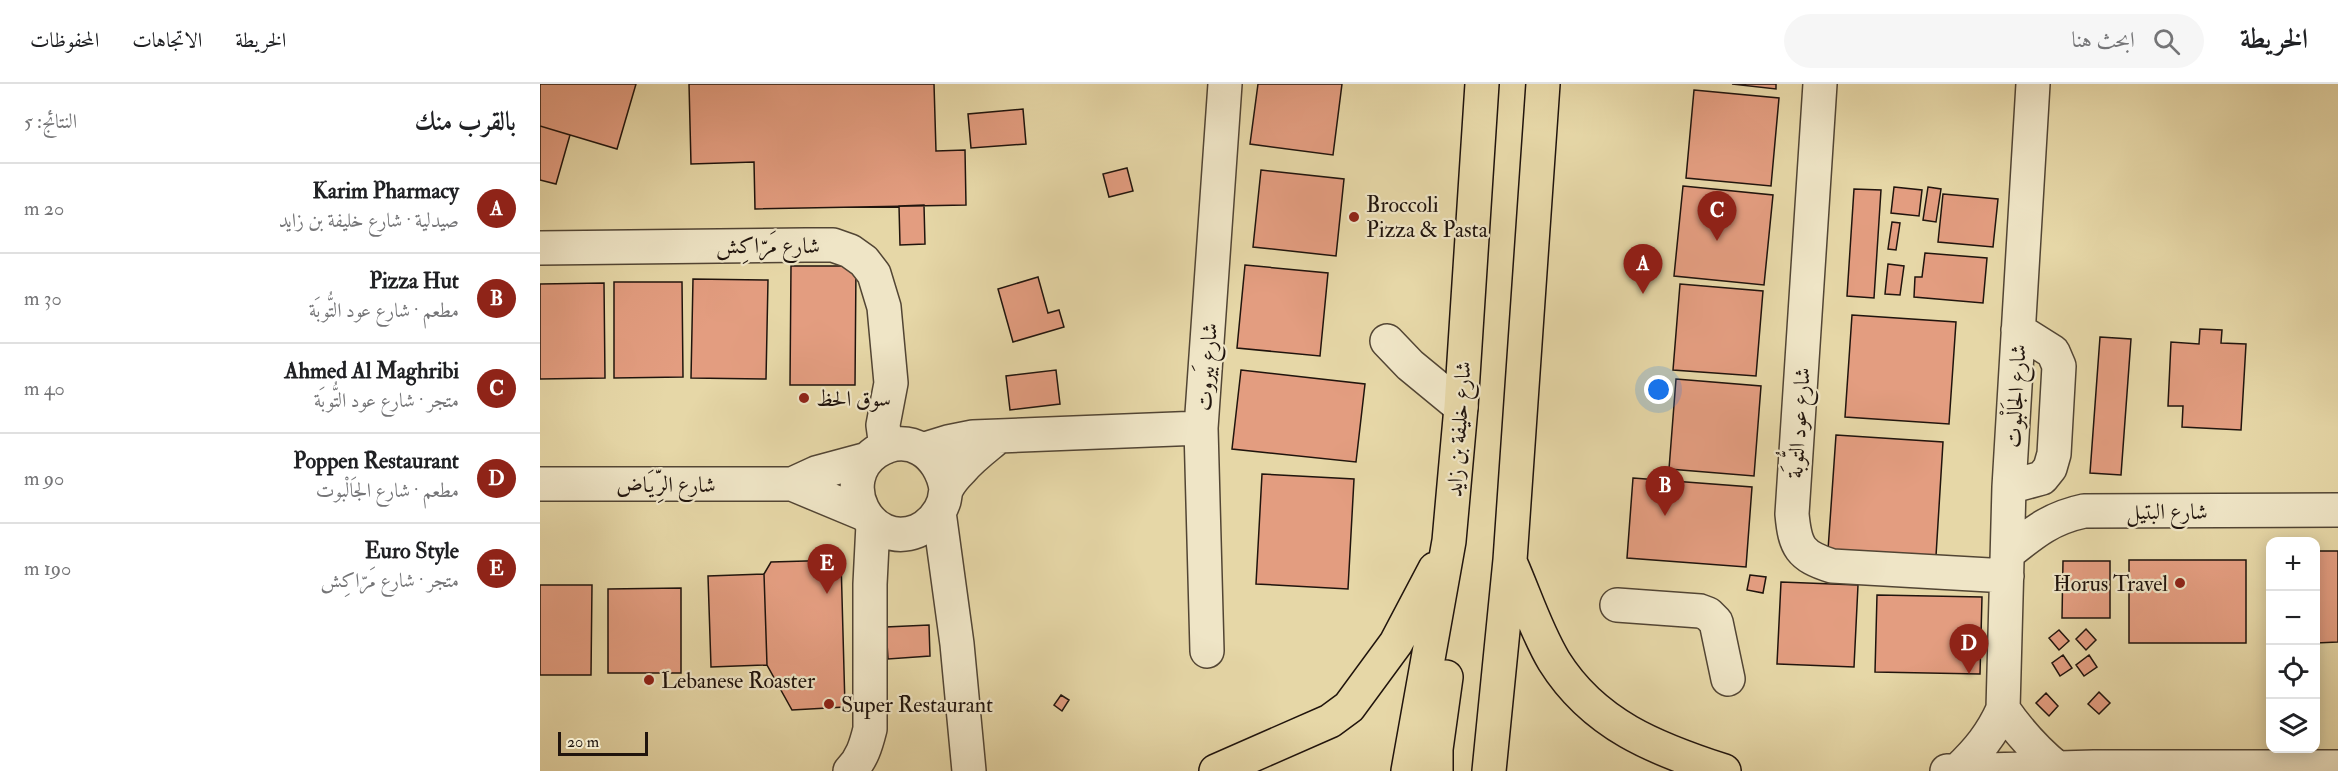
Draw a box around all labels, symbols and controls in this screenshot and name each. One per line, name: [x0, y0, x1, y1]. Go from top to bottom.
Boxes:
search box: [1784, 14, 2204, 68]
text: الخريطة: [2240, 22, 2308, 57]
icon: search: [2150, 25, 2183, 58]
text: ابحث هنا: [2072, 26, 2135, 54]
text: المحفوظات: [30, 27, 99, 54]
text: الاتجاهات: [132, 27, 202, 54]
text: الخريطة: [235, 27, 286, 54]
text: بالقرب منك: [414, 106, 516, 138]
text: النتائج: 5: [24, 109, 77, 134]
text: Karim Pharmacy: [313, 177, 459, 205]
place label: Broccoli Pizza & Pasta: [1366, 191, 1489, 244]
pin: C: [1698, 192, 1736, 241]
text: 20 m: [24, 196, 64, 221]
text: A: [490, 196, 503, 221]
text: صيدلية · شارع خليفة بن زايد: [279, 208, 459, 233]
marker: Broccoli Pizza & Pasta: [1347, 210, 1361, 224]
street label: شارع مَرّاكِش: [716, 230, 820, 264]
pin: A: [1624, 244, 1662, 294]
text: Pizza Hut: [369, 267, 459, 295]
text: 30 m: [24, 286, 62, 311]
text: B: [490, 286, 503, 311]
text: مطعم · شارع عود التُّوبَة: [309, 298, 459, 323]
street label: شارع بَيروت: [1188, 322, 1228, 412]
street label: شارع الجَالْبوت: [1996, 343, 2037, 449]
text: Ahmed Al Maghribi: [285, 357, 459, 385]
street label: شارع خليفة بن زايد: [1440, 360, 1482, 498]
street label: شارع عود التُّوبَة: [1773, 366, 1821, 480]
your location: [1644, 375, 1673, 404]
text: 40 m: [24, 376, 65, 401]
text: C: [489, 376, 504, 401]
place label: سوق الحظ: [816, 385, 891, 413]
text: متجر · شارع عود التُّوبَة: [314, 388, 459, 413]
marker: سوق الحظ: [797, 391, 811, 405]
text: Poppen Restaurant: [293, 447, 459, 475]
text: 90 m: [24, 466, 64, 491]
text: D: [488, 466, 505, 491]
pin: B: [1646, 466, 1684, 516]
street label: شارع الرِّيَاض: [616, 469, 716, 503]
text: مطعم · شارع الجَالْبوت: [316, 478, 459, 503]
street label: شارع البتيل: [2126, 498, 2208, 530]
text: Euro Style: [365, 537, 459, 565]
map controls: [2266, 537, 2320, 753]
button: +: [2266, 537, 2320, 591]
pin: E: [808, 544, 846, 594]
text: 190 m: [24, 556, 71, 581]
text: E: [489, 556, 504, 581]
text: متجر · شارع مَرّاكِش: [321, 568, 459, 593]
place label: Horus Travel: [2053, 570, 2168, 598]
marker: Horus Travel: [2173, 576, 2187, 590]
button: −: [2266, 591, 2320, 645]
pin: D: [1950, 624, 1988, 674]
button: locate: [2266, 645, 2320, 699]
place label: Lebanese Roaster: [661, 667, 816, 695]
marker: Lebanese Roaster: [642, 673, 656, 687]
place label: Super Restaurant: [841, 691, 993, 720]
marker: Super Restaurant: [822, 697, 836, 711]
button: layers: [2266, 699, 2320, 753]
scale bar: [558, 729, 648, 756]
text: 20 m: [567, 732, 599, 752]

